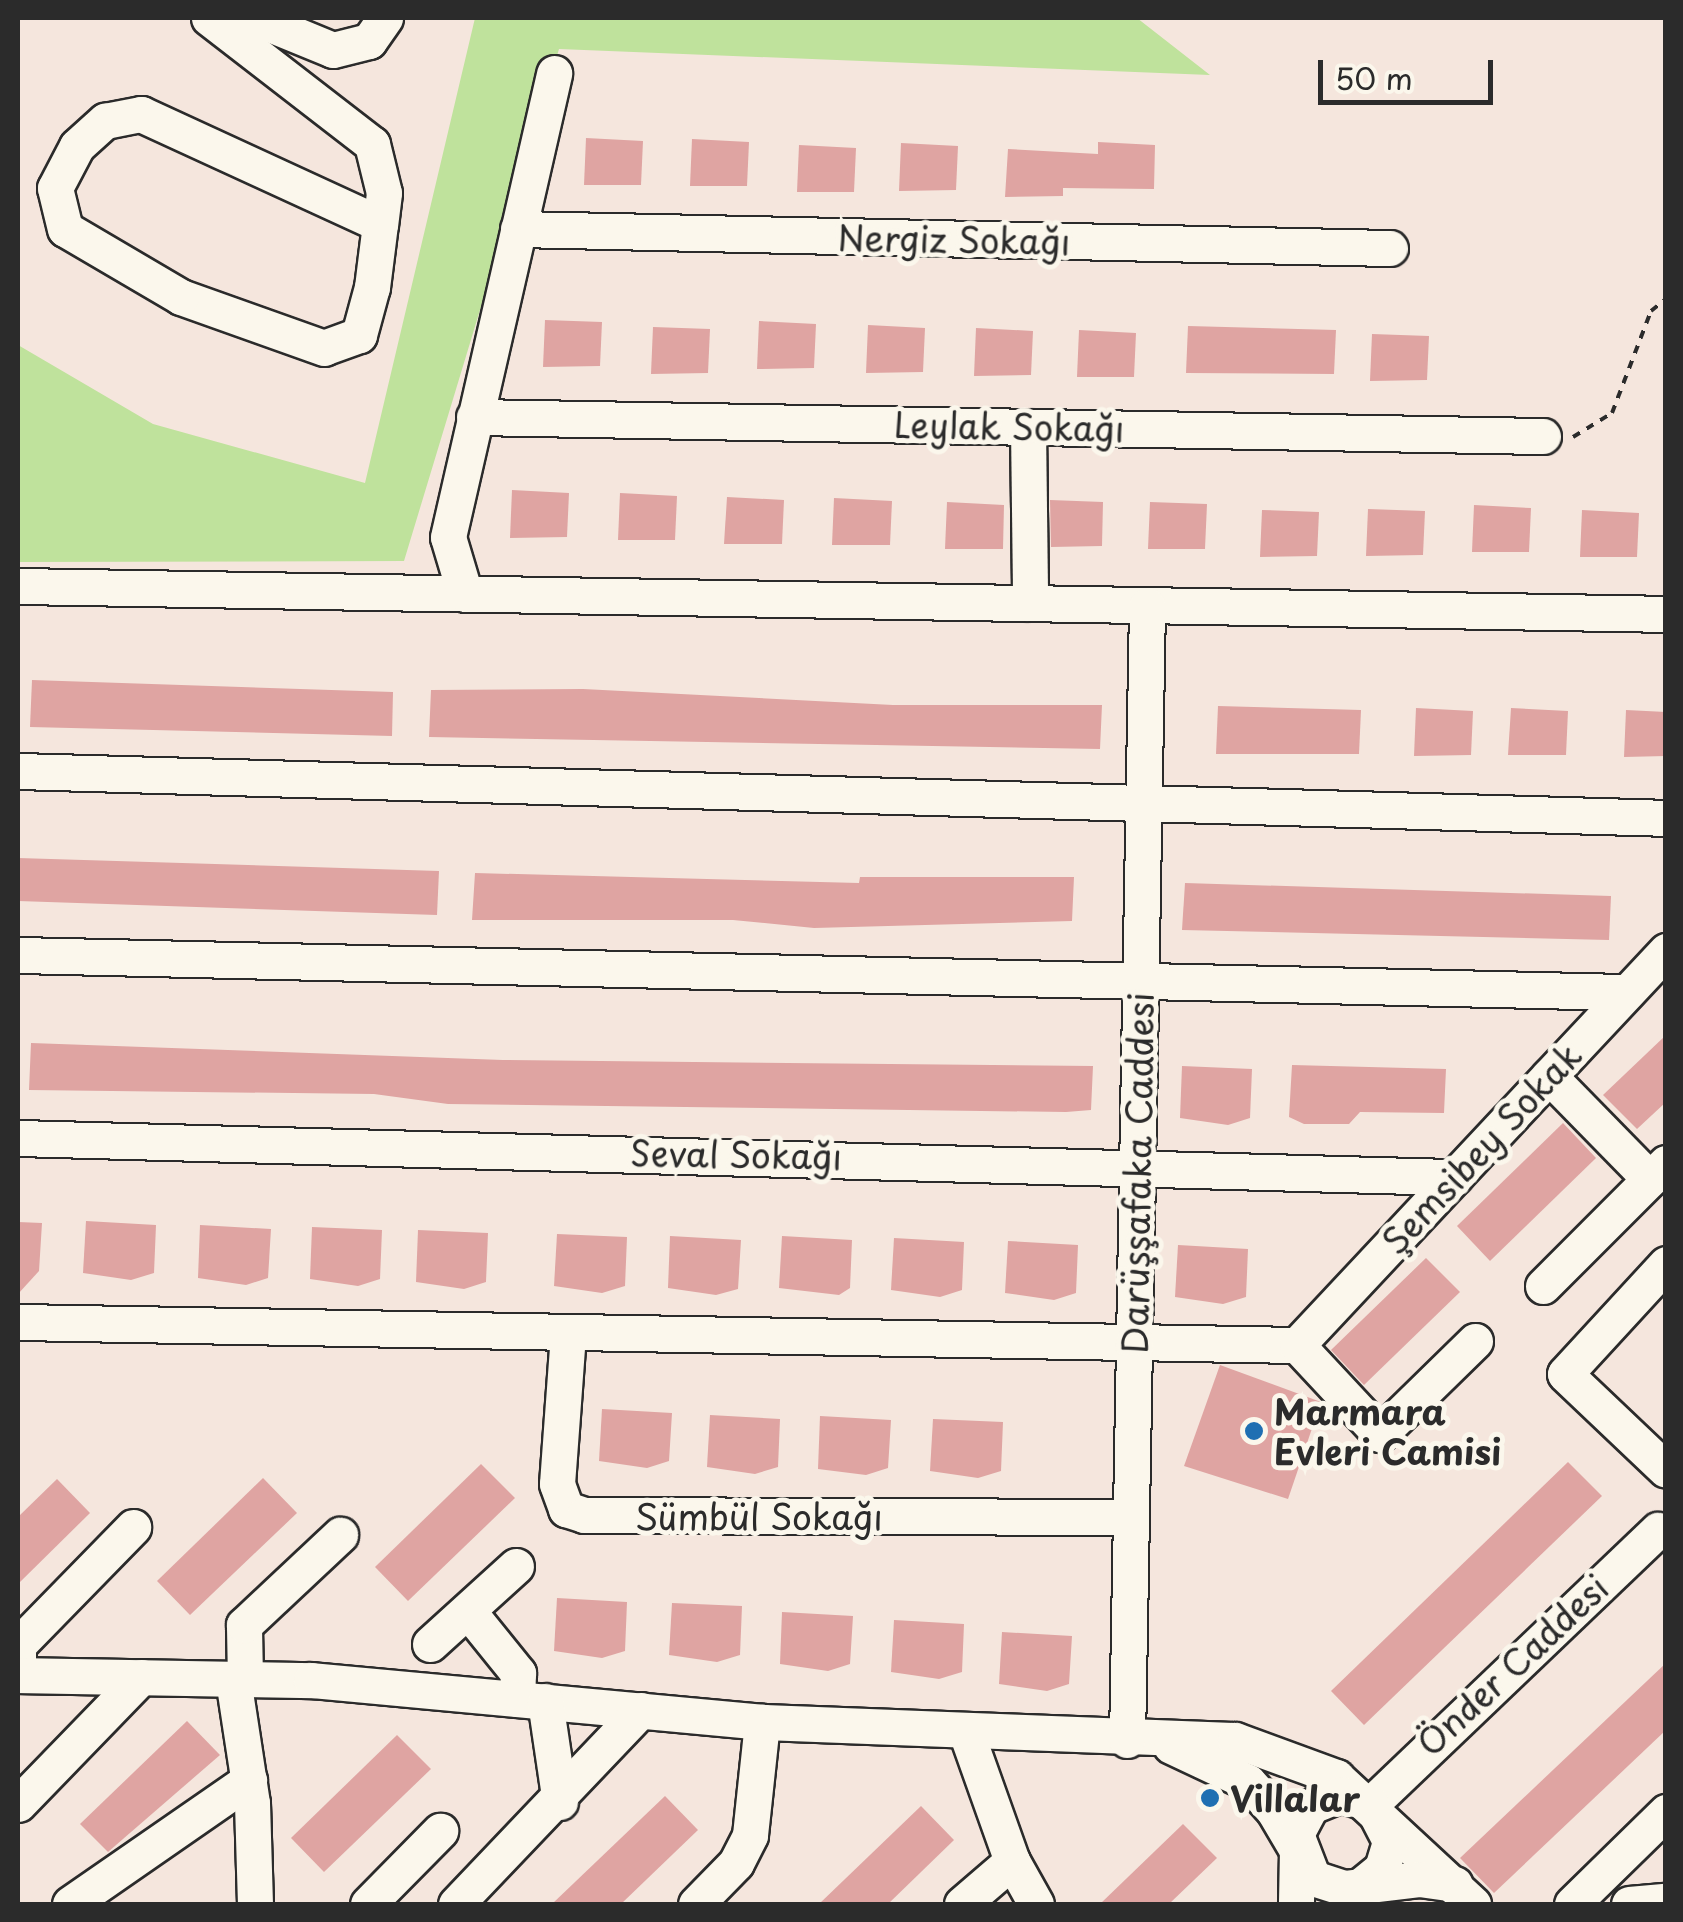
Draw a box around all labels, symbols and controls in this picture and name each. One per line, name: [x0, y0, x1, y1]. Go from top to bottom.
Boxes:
scale bar: [1323, 40, 1498, 102]
text: 50 m: [1335, 55, 1413, 100]
street label: Nergiz Sokağı: [837, 216, 1071, 262]
street label: Leylak Sokağı: [892, 403, 1126, 449]
street label: Darüşşafaka Caddesi: [1113, 992, 1161, 1354]
street label: Şemsibey Sokak: [1372, 1033, 1590, 1263]
street label: Seval Sokağı: [630, 1131, 842, 1177]
place label: Marmara Evleri Camisi: [1274, 1390, 1503, 1472]
marker: Marmara Evleri Camisi: [1243, 1420, 1265, 1442]
street label: Sümbül Sokağı: [635, 1495, 883, 1537]
street label: Önder Caddesi: [1407, 1565, 1617, 1765]
place label: Villalar: [1230, 1777, 1360, 1819]
marker: Villalar: [1199, 1787, 1221, 1809]

